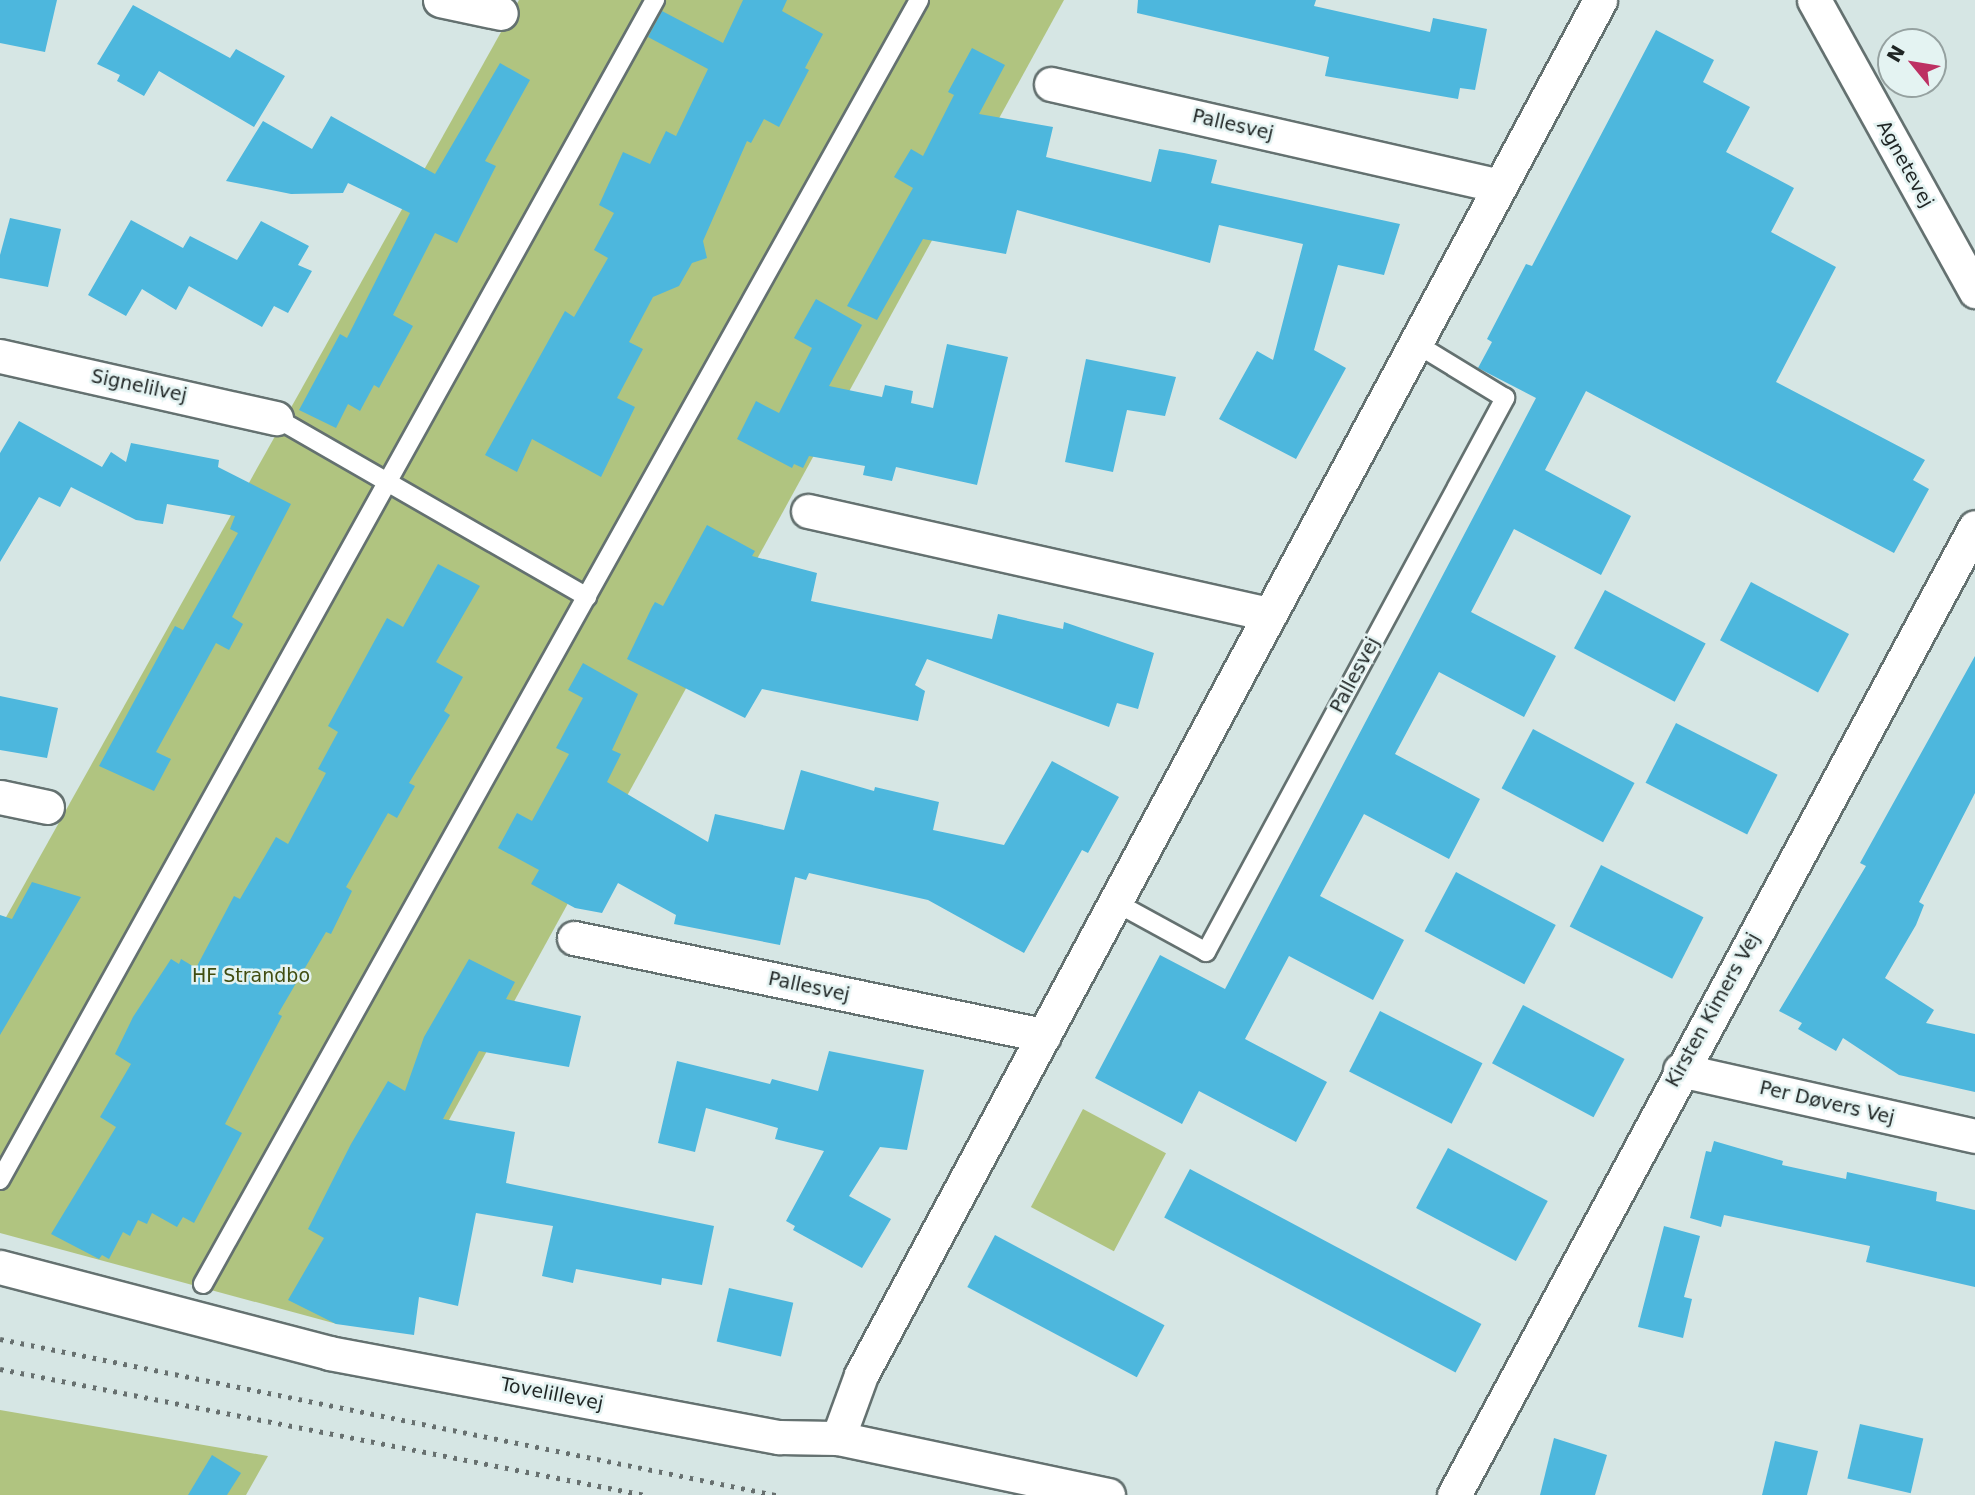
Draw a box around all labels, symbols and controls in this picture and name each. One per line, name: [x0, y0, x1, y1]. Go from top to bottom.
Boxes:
north arrow: [1877, 28, 1947, 98]
text: N: [1882, 41, 1909, 66]
street label: Pallesvej: [1190, 105, 1276, 145]
street label: Agnetevej: [1872, 116, 1938, 212]
street label: Signelilvej: [89, 365, 189, 407]
street label: Pallesvej: [1326, 633, 1384, 717]
street label: Kirsten Kimers Vej: [1661, 929, 1765, 1091]
park label: HF Strandbo: [192, 965, 310, 987]
street label: Pallesvej: [766, 967, 852, 1007]
street label: Per Døvers Vej: [1757, 1076, 1897, 1130]
street label: Tovelillevej: [499, 1373, 605, 1415]

